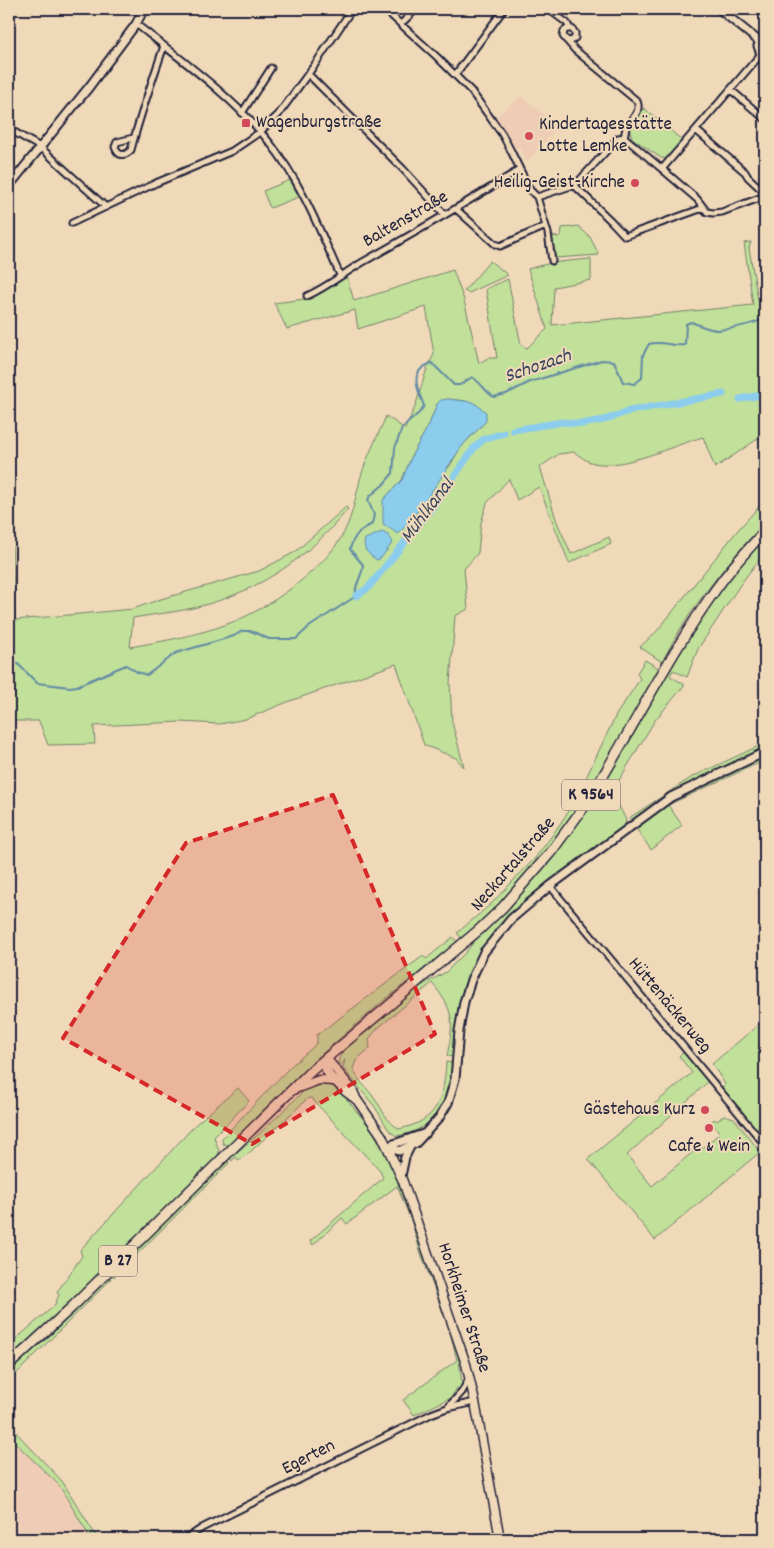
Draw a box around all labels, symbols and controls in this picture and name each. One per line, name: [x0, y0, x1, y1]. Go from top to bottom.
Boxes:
place label: Wagenburgstraße: [256, 110, 381, 137]
place label: Kindertagesstätte Lotte Lemke: [539, 112, 672, 161]
marker: Wagenburgstraße: [240, 117, 252, 129]
marker: Kindertagesstätte Lotte Lemke: [523, 130, 535, 142]
place label: Heilig-Geist-Kirche: [494, 170, 625, 197]
marker: Heilig-Geist-Kirche: [629, 177, 641, 189]
street label: Baltenstraße: [358, 185, 454, 255]
water label: Schozach: [501, 342, 576, 391]
water label: Mühlkanal: [394, 471, 463, 549]
road number: K 9564: [562, 780, 620, 810]
street label: Neckartalstraße: [465, 812, 563, 918]
street label: Hüttenäckerweg: [621, 952, 717, 1060]
place label: Gästehaus Kurz: [583, 1097, 695, 1124]
marker: Gästehaus Kurz: [699, 1104, 711, 1116]
marker: Cafe & Wein: [703, 1122, 715, 1134]
place label: Cafe & Wein: [668, 1134, 750, 1161]
street label: Horkheimer Straße: [429, 1240, 497, 1376]
road number: B 27: [99, 1246, 137, 1276]
street label: Egerten: [278, 1433, 340, 1483]

